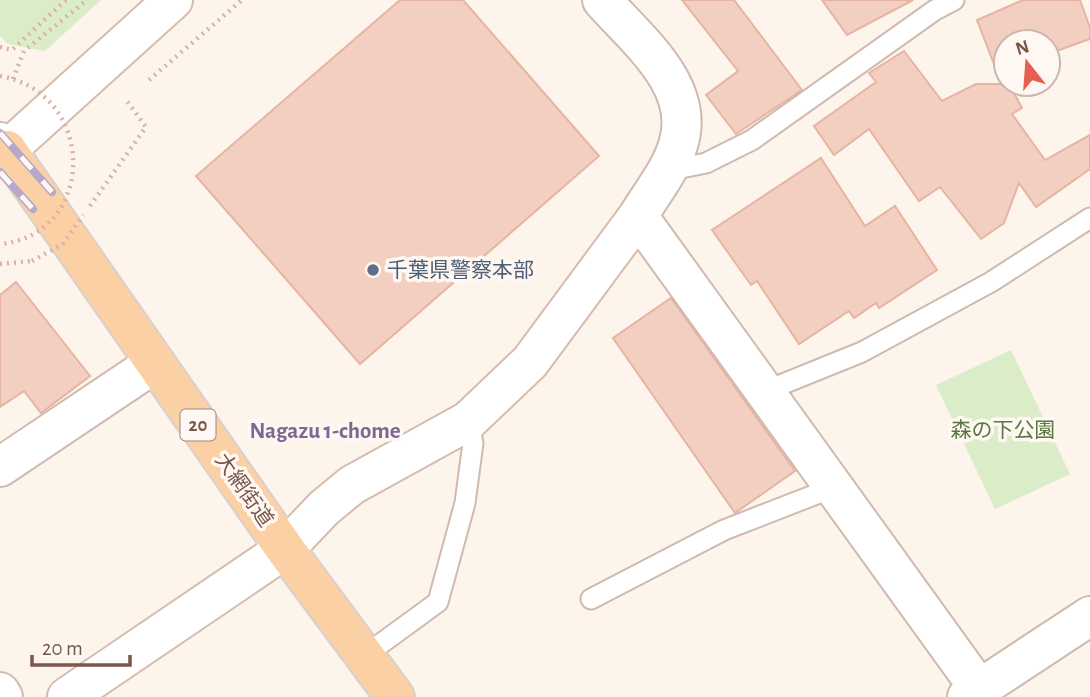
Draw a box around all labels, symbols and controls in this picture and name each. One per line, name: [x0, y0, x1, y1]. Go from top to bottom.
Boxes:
north arrow: [992, 28, 1062, 98]
text: N: [1013, 37, 1032, 59]
place label: 千葉県警察本部: [387, 259, 534, 281]
marker: 千葉県警察本部: [365, 262, 381, 278]
road number: 20: [180, 410, 216, 440]
park label: 森の下公園: [951, 419, 1056, 441]
district label: Nagazu 1-chome: [249, 420, 401, 443]
street label: 大網街道: [211, 449, 278, 530]
scale bar: [32, 624, 130, 668]
text: 20 m: [42, 638, 83, 659]

